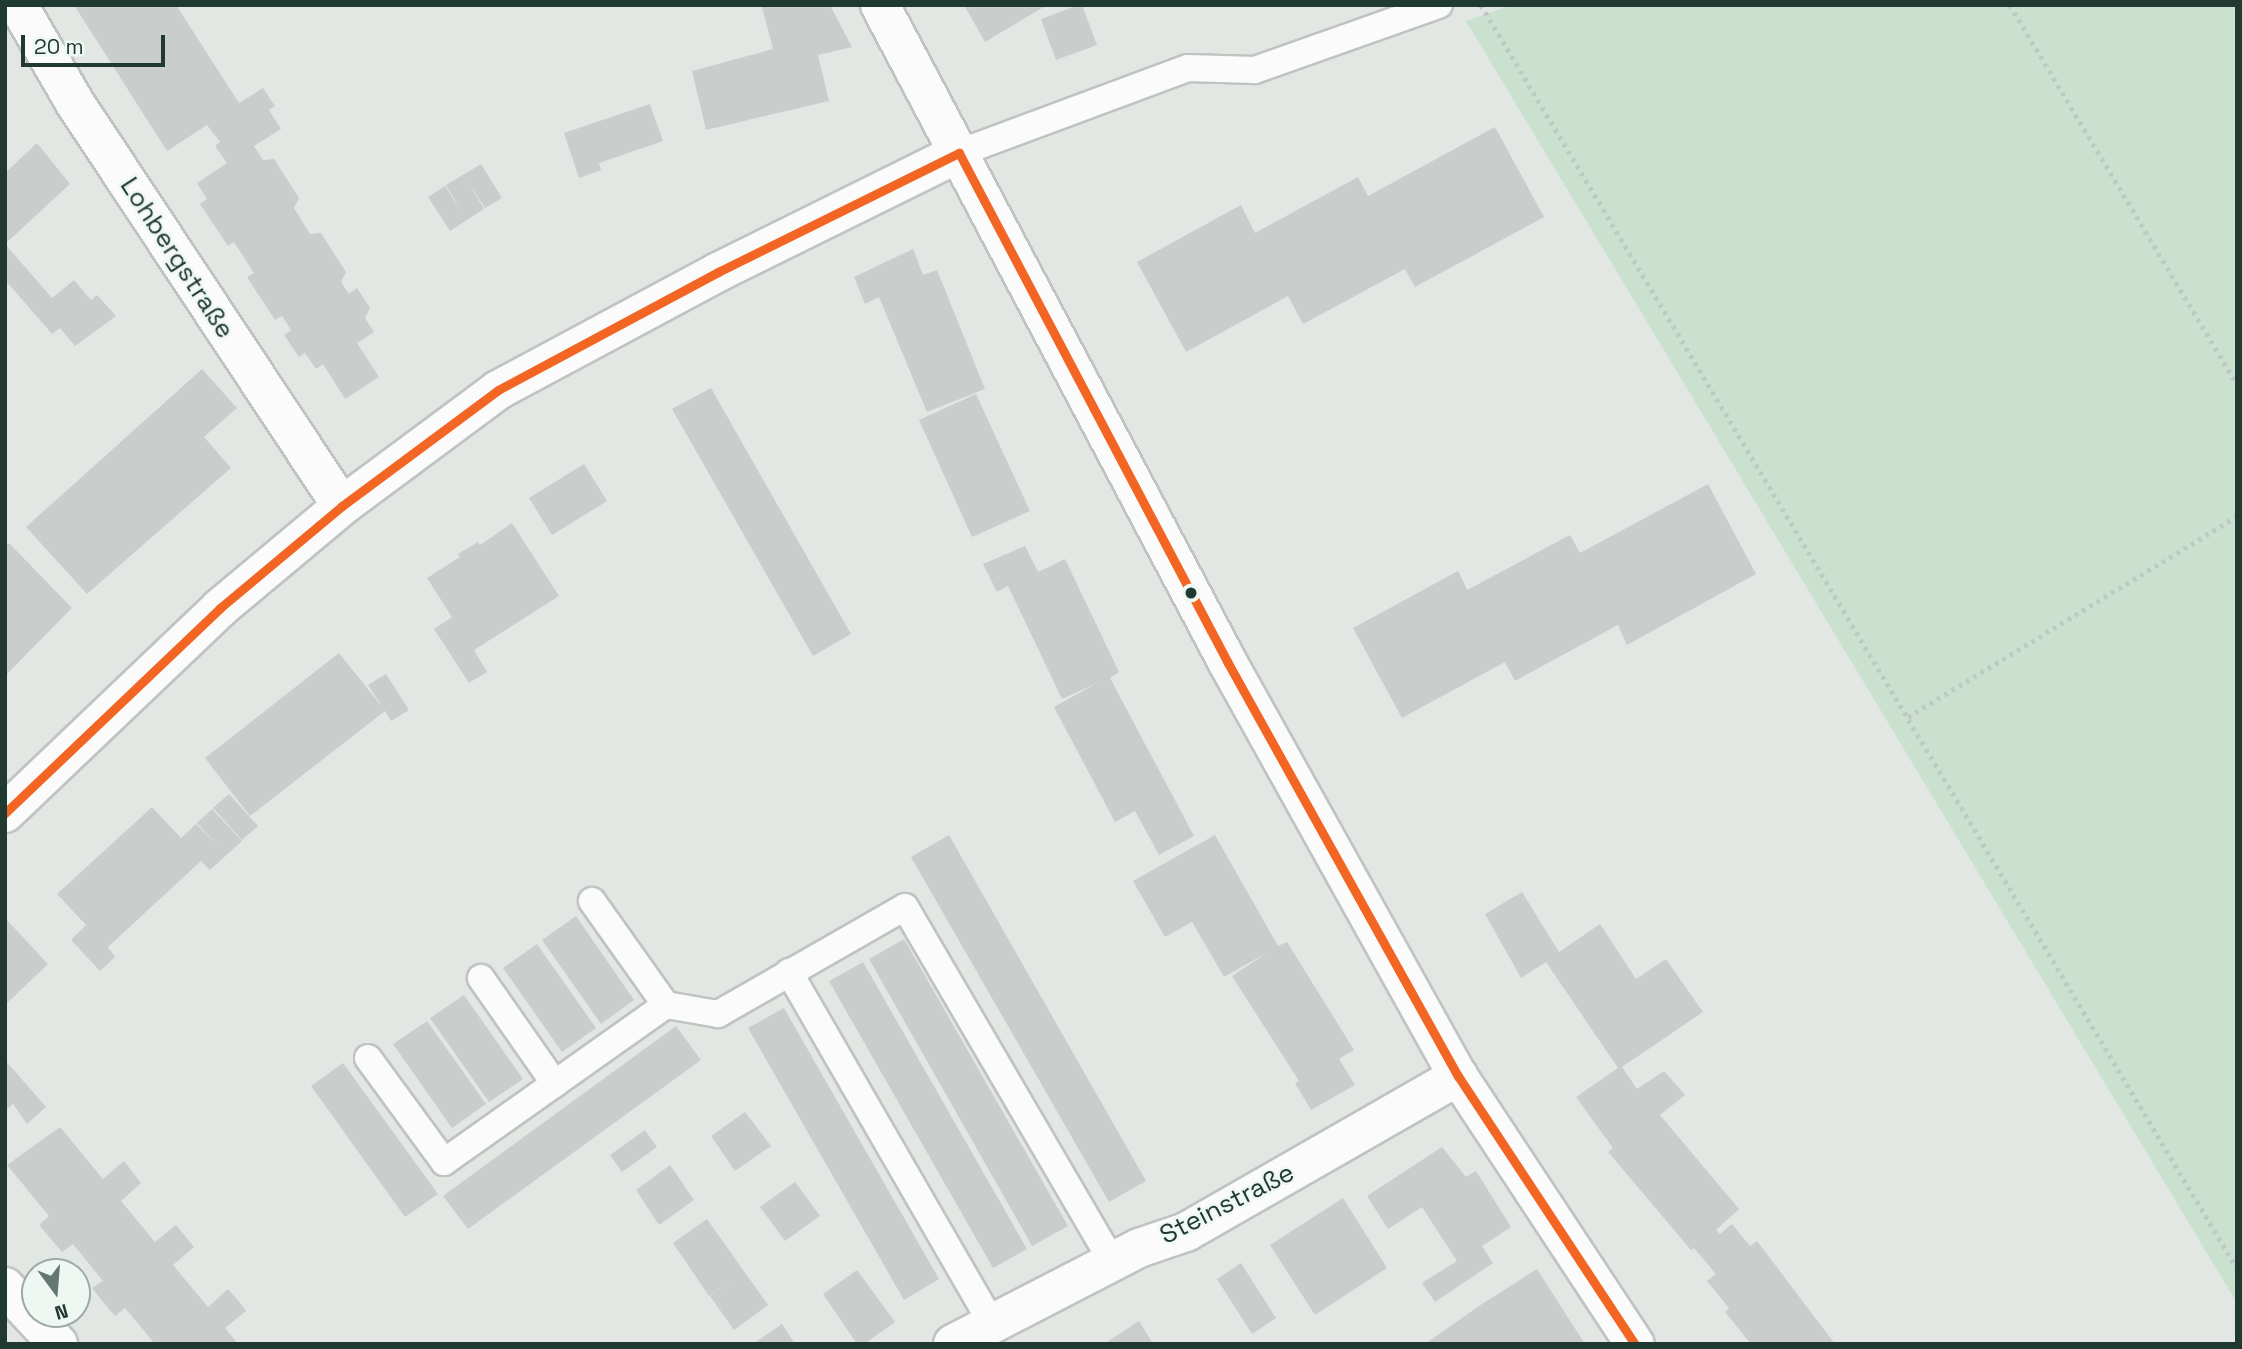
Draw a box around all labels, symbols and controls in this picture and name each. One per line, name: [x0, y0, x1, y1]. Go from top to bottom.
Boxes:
scale bar: [24, 21, 168, 65]
text: 20 m: [34, 33, 84, 60]
street label: Lohbergstraße: [113, 172, 241, 344]
unlabelled marker: [1184, 586, 1198, 600]
street label: Steinstraße: [1155, 1157, 1299, 1251]
north arrow: [21, 1258, 91, 1328]
text: N: [52, 1298, 71, 1326]

